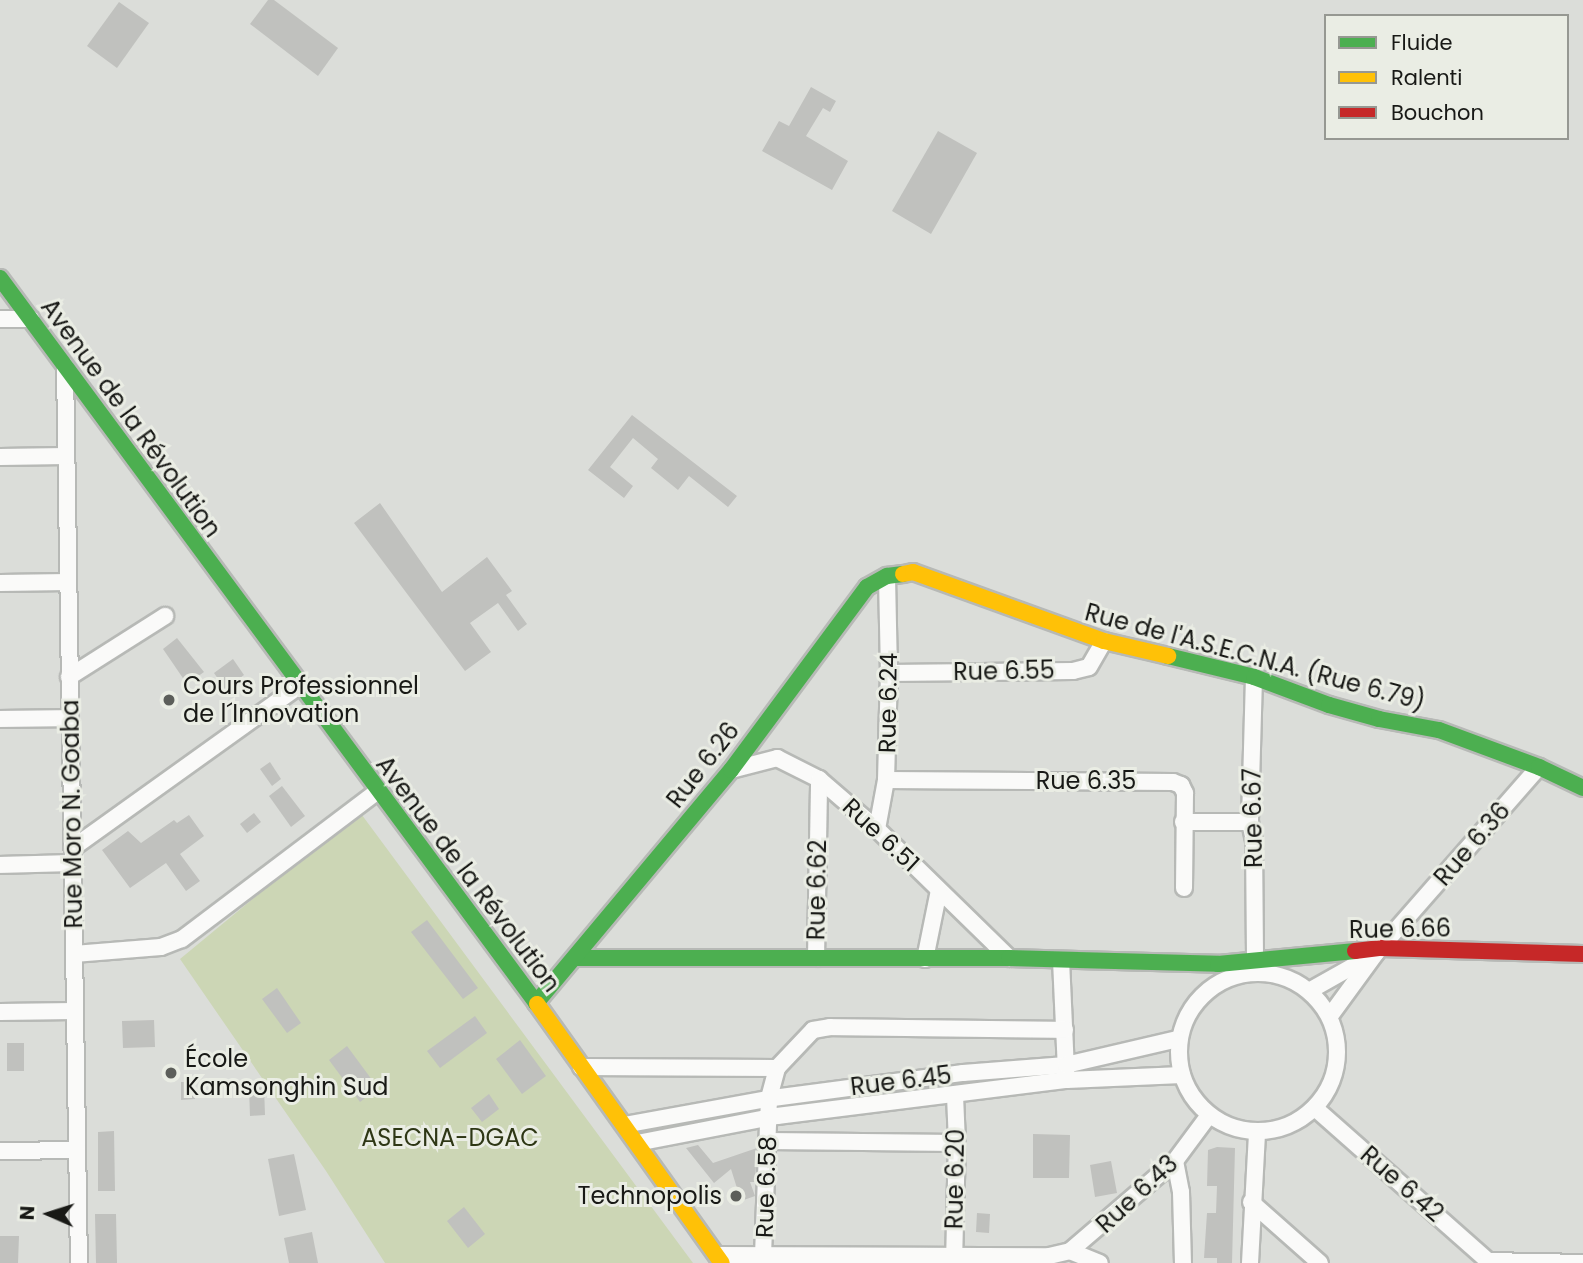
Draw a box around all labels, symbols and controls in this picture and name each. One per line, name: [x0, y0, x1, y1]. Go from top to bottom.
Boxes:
legend: [1324, 14, 1569, 140]
text: Fluide: [1391, 28, 1453, 57]
text: Ralenti: [1391, 63, 1462, 92]
text: Bouchon: [1391, 98, 1484, 127]
street label: Avenue de la Révolution: [35, 293, 227, 543]
street label: Rue de l'A.S.E.C.N.A. (Rue 6.79): [1082, 598, 1428, 716]
street label: Rue 6.24: [873, 653, 903, 753]
street label: Rue 6.55: [953, 656, 1055, 686]
place label: Cours Professionnel de l´Innovation: [183, 672, 419, 728]
marker: Cours Professionnel de l´Innovation: [161, 692, 177, 708]
street label: Rue Moro N. Goaba: [56, 699, 88, 929]
street label: Rue 6.26: [661, 717, 745, 813]
street label: Avenue de la Révolution: [370, 751, 566, 997]
street label: Rue 6.35: [1036, 767, 1136, 795]
street label: Rue 6.67: [1238, 768, 1268, 868]
street label: Rue 6.51: [837, 792, 925, 878]
street label: Rue 6.36: [1428, 796, 1516, 892]
street label: Rue 6.62: [802, 839, 832, 941]
street label: Rue 6.66: [1349, 914, 1451, 944]
place label: École Kamsonghin Sud: [185, 1045, 388, 1101]
street label: Rue 6.45: [849, 1061, 953, 1101]
marker: École Kamsonghin Sud: [163, 1065, 179, 1081]
park label: ASECNA-DGAC: [361, 1124, 539, 1152]
street label: Rue 6.20: [940, 1129, 970, 1229]
street label: Rue 6.58: [750, 1136, 782, 1238]
street label: Rue 6.42: [1355, 1140, 1449, 1228]
street label: Rue 6.43: [1090, 1149, 1184, 1239]
north arrow: [14, 1179, 84, 1249]
place label: Technopolis: [578, 1182, 722, 1210]
marker: Technopolis: [728, 1188, 744, 1204]
text: N: [14, 1205, 41, 1221]

